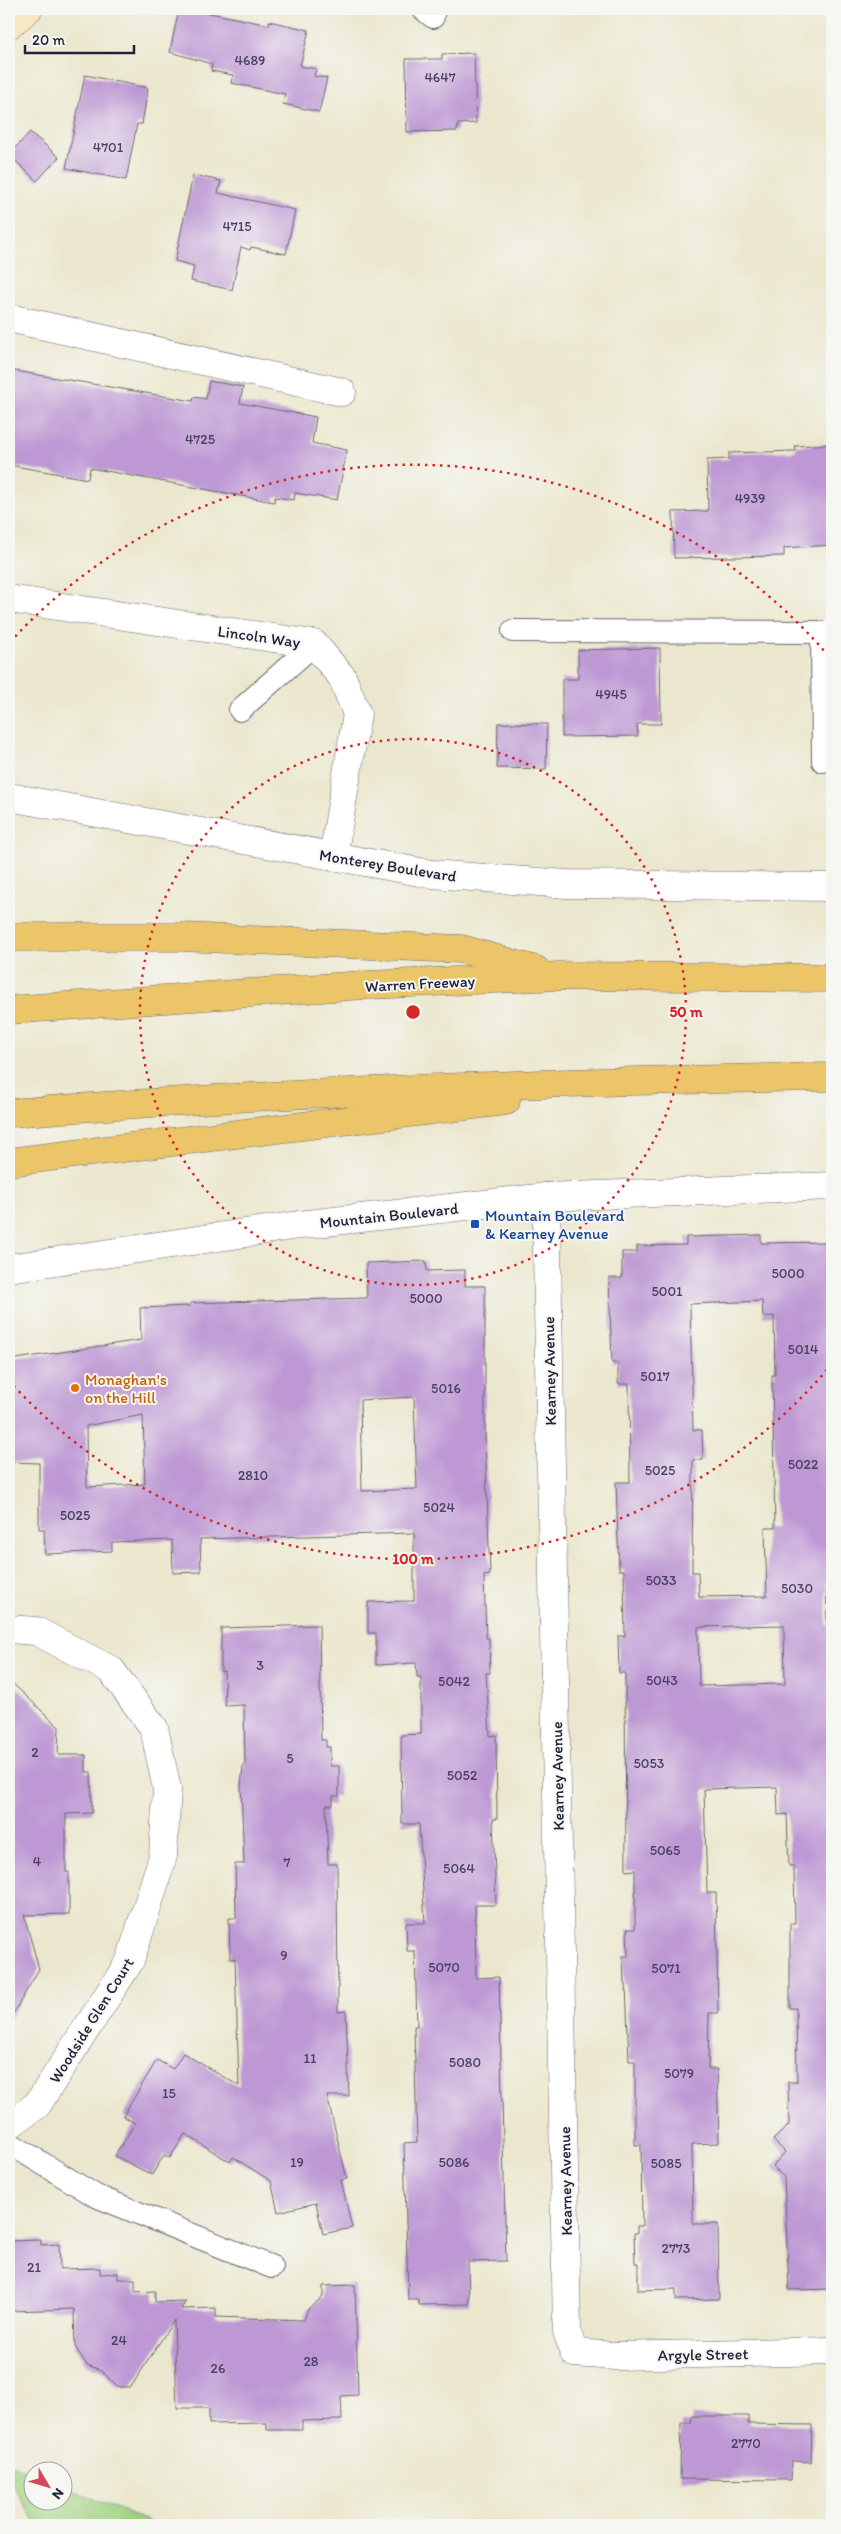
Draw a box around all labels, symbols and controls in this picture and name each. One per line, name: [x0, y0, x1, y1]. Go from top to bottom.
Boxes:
scale bar: [25, 22, 134, 54]
text: 20 m: [32, 31, 66, 49]
house number: 4689: [235, 52, 265, 69]
house number: 4647: [424, 69, 456, 86]
house number: 4701: [93, 139, 124, 156]
house number: 4715: [222, 218, 252, 235]
house number: 4725: [185, 431, 215, 448]
house number: 4939: [735, 490, 765, 507]
street label: Lincoln Way: [216, 621, 302, 652]
house number: 4945: [595, 686, 627, 703]
street label: Monterey Boulevard: [318, 845, 458, 886]
street label: Warren Freeway: [365, 971, 476, 996]
centre of rings: [404, 1003, 422, 1021]
text: 50 m: [669, 1003, 703, 1021]
street label: Mountain Boulevard: [319, 1199, 460, 1232]
place label: Mountain Boulevard & Kearney Avenue: [485, 1206, 625, 1243]
marker: Mountain Boulevard & Kearney Avenue: [469, 1218, 481, 1230]
house number: 5000: [771, 1265, 805, 1282]
house number: 5001: [651, 1283, 683, 1300]
house number: 5000: [409, 1290, 443, 1307]
street label: Kearney Avenue: [539, 1316, 560, 1426]
house number: 5014: [788, 1341, 819, 1358]
house number: 5017: [640, 1368, 670, 1385]
place label: Monaghan's on the Hill: [85, 1370, 167, 1407]
house number: 5016: [431, 1380, 461, 1397]
marker: Monaghan's on the Hill: [69, 1382, 81, 1394]
house number: 5022: [788, 1456, 819, 1473]
house number: 5025: [645, 1462, 675, 1479]
house number: 2810: [238, 1467, 268, 1484]
house number: 5024: [423, 1499, 455, 1516]
house number: 5025: [60, 1507, 90, 1524]
text: 100 m: [392, 1550, 434, 1568]
house number: 5033: [645, 1572, 677, 1589]
house number: 5030: [781, 1580, 813, 1597]
house number: 3: [256, 1657, 264, 1674]
house number: 5043: [646, 1672, 678, 1689]
house number: 5042: [438, 1673, 471, 1690]
street label: Kearney Avenue: [547, 1721, 568, 1831]
house number: 2: [31, 1744, 39, 1761]
house number: 5: [286, 1750, 294, 1767]
house number: 5053: [634, 1755, 665, 1772]
house number: 5052: [447, 1767, 478, 1784]
house number: 5065: [650, 1842, 680, 1859]
house number: 4: [33, 1853, 42, 1870]
house number: 7: [284, 1854, 291, 1871]
house number: 5064: [443, 1860, 475, 1877]
house number: 9: [280, 1947, 288, 1964]
street label: Woodside Glen Court: [45, 1954, 138, 2087]
house number: 5070: [428, 1959, 460, 1976]
house number: 5071: [651, 1960, 681, 1977]
house number: 11: [304, 2050, 317, 2067]
house number: 5080: [449, 2054, 481, 2071]
house number: 5079: [664, 2065, 694, 2082]
house number: 15: [162, 2085, 176, 2102]
street label: Kearney Avenue: [555, 2126, 576, 2236]
house number: 19: [290, 2154, 304, 2171]
house number: 5086: [438, 2154, 470, 2171]
house number: 5085: [651, 2155, 682, 2172]
house number: 2773: [662, 2240, 691, 2257]
house number: 21: [27, 2259, 41, 2276]
house number: 24: [111, 2332, 127, 2349]
street label: Argyle Street: [657, 2344, 749, 2365]
house number: 28: [303, 2353, 319, 2370]
house number: 26: [211, 2360, 225, 2377]
house number: 2770: [731, 2435, 761, 2452]
north arrow: [22, 2462, 72, 2512]
text: N: [48, 2485, 67, 2503]

